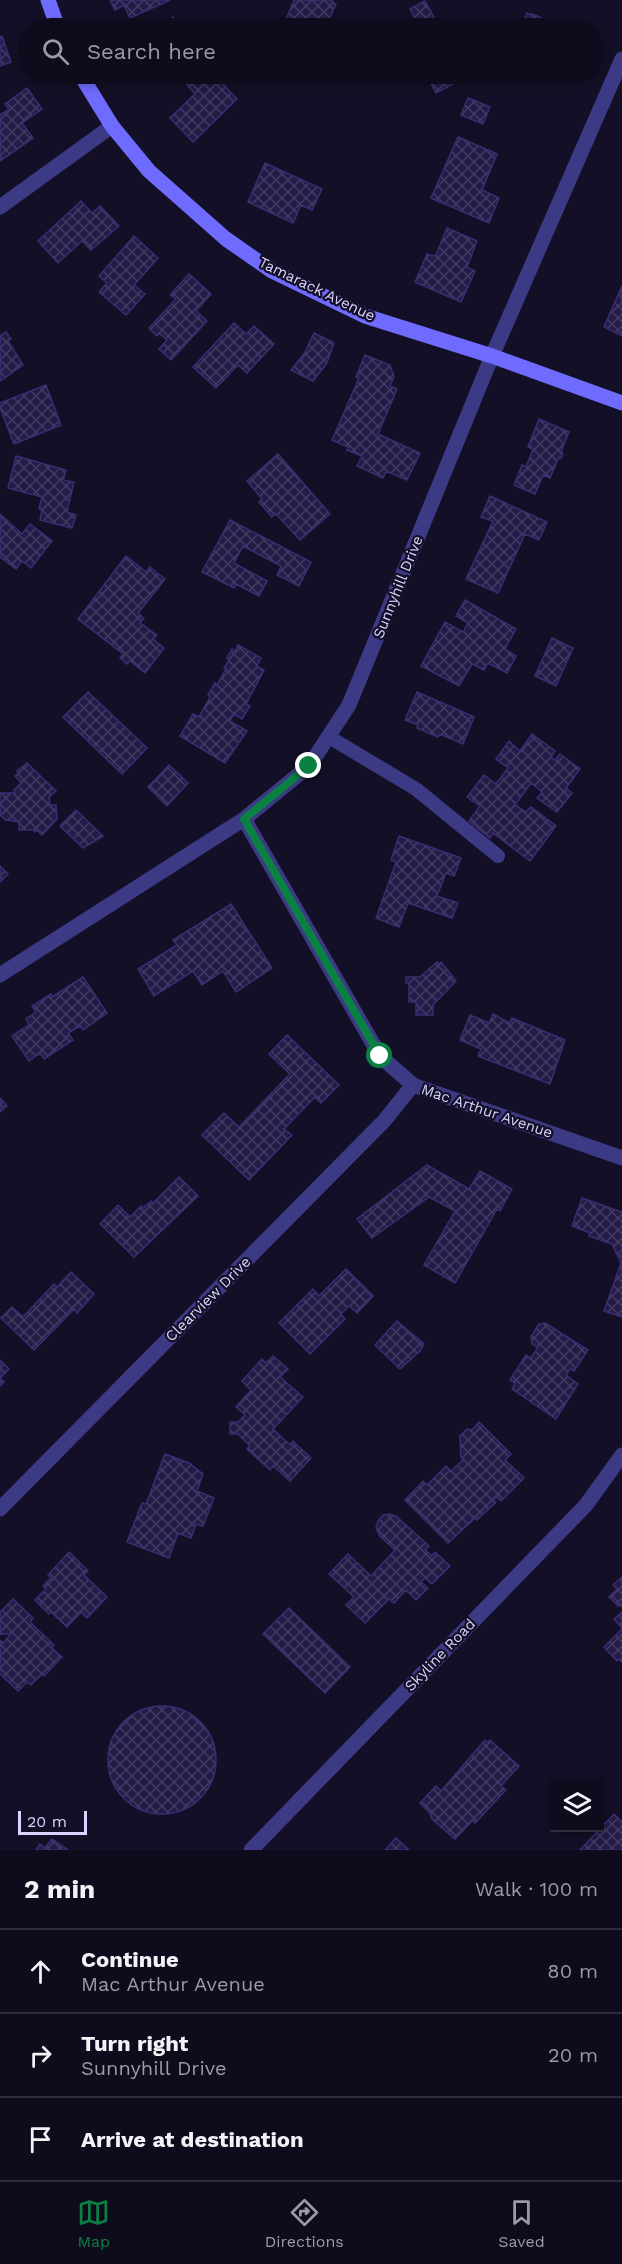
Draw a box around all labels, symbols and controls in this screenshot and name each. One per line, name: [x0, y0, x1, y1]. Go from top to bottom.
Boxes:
search box: [18, 18, 604, 84]
icon: search: [39, 35, 72, 68]
text: Search here: [87, 39, 216, 64]
street label: Tamarack Avenue: [256, 253, 378, 325]
street label: Sunnyhill Drive: [369, 533, 427, 641]
route end: [295, 752, 321, 778]
route start: [366, 1042, 392, 1068]
street label: Mac Arthur Avenue: [419, 1080, 555, 1142]
street label: Clearview Drive: [162, 1253, 254, 1345]
street label: Skyline Road: [401, 1615, 479, 1695]
map controls: [550, 1778, 604, 1832]
button: layers: [550, 1778, 604, 1832]
scale bar: [18, 1808, 87, 1836]
text: 20 m: [27, 1812, 67, 1831]
text: 2 min: [24, 1874, 95, 1904]
text: Walk · 100 m: [475, 1877, 598, 1901]
text: Continue: [81, 1947, 179, 1972]
icon: ahead: [24, 1955, 57, 1988]
text: 80 m: [547, 1959, 598, 1983]
text: Mac Arthur Avenue: [81, 1972, 265, 1996]
text: Turn right: [81, 2031, 188, 2056]
icon: right: [24, 2039, 57, 2072]
text: 20 m: [548, 2043, 598, 2067]
text: Sunnyhill Drive: [81, 2056, 227, 2080]
icon: arrive: [24, 2123, 57, 2156]
text: Arrive at destination: [81, 2127, 304, 2152]
tab: Map: [77, 2196, 110, 2251]
tab: Directions: [265, 2196, 344, 2251]
tab: Saved: [498, 2196, 545, 2251]

